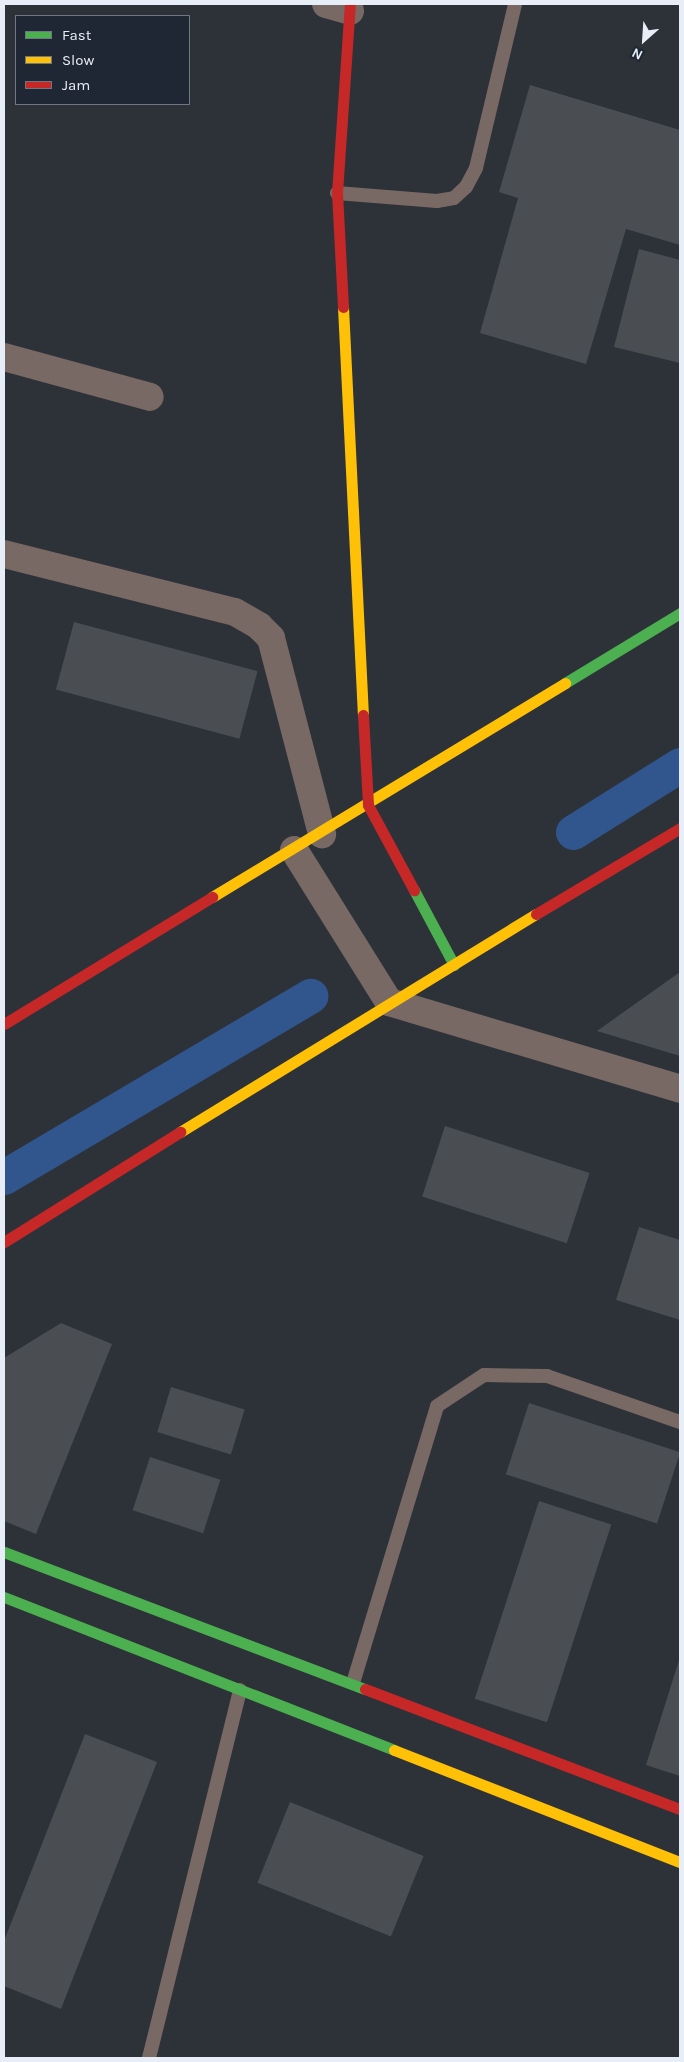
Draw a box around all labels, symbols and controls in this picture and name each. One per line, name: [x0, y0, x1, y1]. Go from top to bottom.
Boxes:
legend: [15, 15, 190, 105]
north arrow: [619, 15, 669, 65]
text: Fast: [62, 26, 91, 44]
text: N: [629, 44, 645, 64]
text: Slow: [62, 51, 94, 69]
text: Jam: [62, 76, 90, 94]

